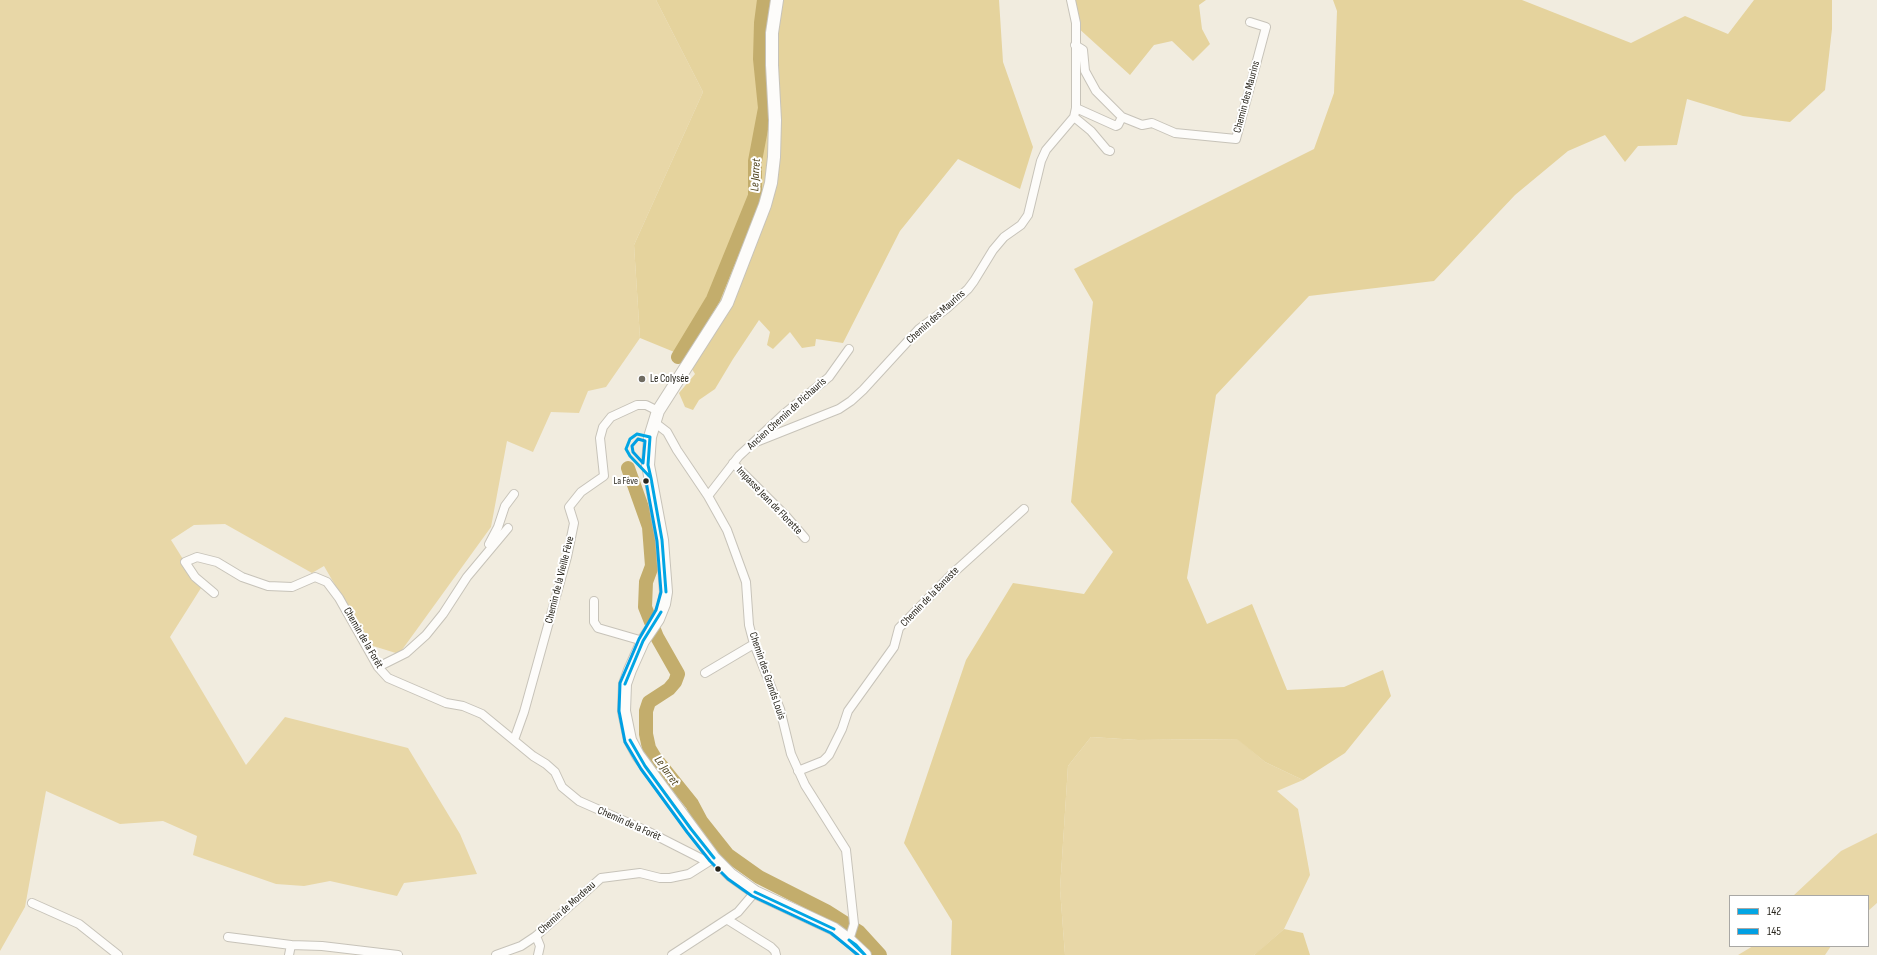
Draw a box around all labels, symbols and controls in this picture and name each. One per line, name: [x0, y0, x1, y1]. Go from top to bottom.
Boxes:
street label: Chemin des Maurins: [1231, 60, 1263, 134]
water label: Le Jarret: [748, 158, 764, 192]
street label: Chemin des Maurins: [904, 287, 968, 347]
place label: Le Colysée: [650, 372, 689, 386]
marker: Le Colysée: [637, 374, 647, 384]
street label: Ancien Chemin de Pichauris: [745, 375, 829, 453]
street label: Impasse Jean de Florette: [733, 464, 805, 538]
place label: La Fève: [613, 475, 638, 487]
marker: La Fève: [641, 476, 651, 486]
street label: Chemin de la Vieille Fève: [543, 535, 577, 625]
street label: Chemin de la Banaste: [898, 564, 962, 630]
street label: Chemin de la Forêt: [340, 605, 386, 671]
street label: Chemin des Grands Louis: [746, 631, 788, 721]
water label: Le Jarret: [651, 753, 681, 789]
street label: Chemin de la Forêt: [595, 804, 663, 844]
unlabelled marker: [713, 864, 723, 874]
street label: Chemin de Mordeau: [536, 879, 598, 937]
legend: [1729, 895, 1869, 947]
text: 142: [1767, 904, 1781, 919]
text: 145: [1767, 924, 1781, 939]

